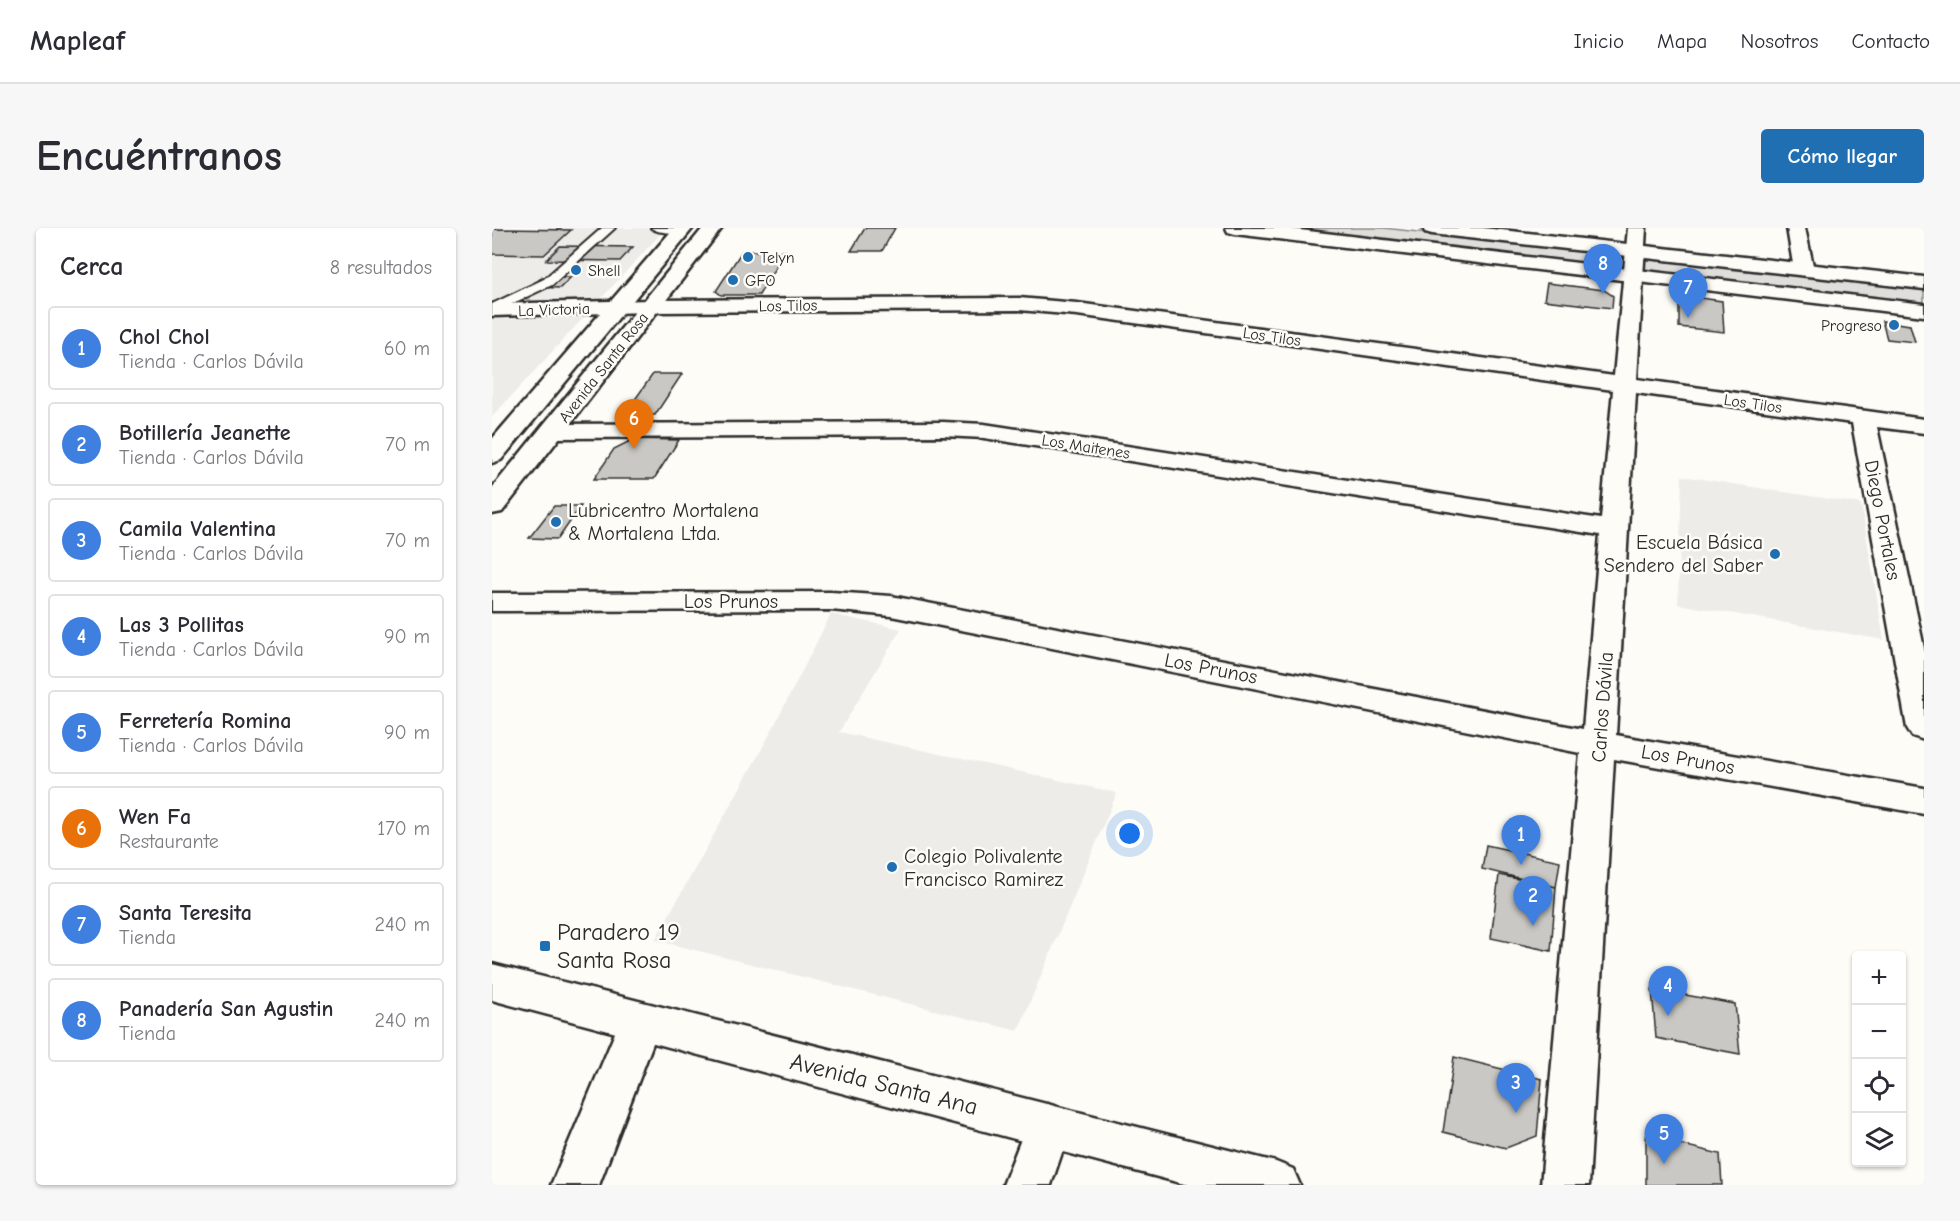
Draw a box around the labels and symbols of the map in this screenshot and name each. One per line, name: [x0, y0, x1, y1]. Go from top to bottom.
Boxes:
pin: 8: [1584, 244, 1622, 294]
place label: Telyn: [760, 249, 795, 267]
marker: Telyn: [741, 250, 755, 264]
place label: Shell: [588, 262, 620, 280]
marker: Shell: [569, 263, 583, 277]
pin: 7: [1668, 268, 1708, 318]
place label: GFO: [745, 272, 776, 290]
marker: GFO: [726, 273, 740, 287]
street label: Los Tilos: [759, 296, 818, 316]
street label: La Victoria: [518, 300, 590, 320]
street label: Avenida Santa Rosa: [555, 309, 652, 426]
place label: Progreso: [1821, 317, 1882, 335]
marker: Progreso: [1887, 318, 1901, 332]
street label: Los Tilos: [1242, 324, 1302, 350]
street label: Los Tilos: [1723, 391, 1783, 417]
pin: 6: [614, 400, 654, 449]
street label: Los Maitenes: [1040, 431, 1132, 463]
street label: Diego Portales: [1860, 458, 1905, 582]
place label: Lubricentro Mortalena & Mortalena Ltda.: [568, 499, 759, 545]
marker: Lubricentro Mortalena & Mortalena Ltda.: [549, 515, 563, 529]
place label: Escuela Básica Sendero del Saber: [1604, 531, 1763, 577]
marker: Escuela Básica Sendero del Saber: [1768, 547, 1782, 561]
street label: Los Prunos: [684, 590, 778, 613]
street label: Los Prunos: [1162, 648, 1259, 689]
street label: Carlos Dávila: [1587, 651, 1618, 763]
street label: Los Prunos: [1639, 740, 1736, 779]
pin: 1: [1502, 816, 1540, 865]
your location: [1115, 819, 1144, 848]
place label: Colegio Polivalente Francisco Ramirez: [904, 845, 1063, 891]
marker: Colegio Polivalente Francisco Ramirez: [885, 860, 899, 874]
pin: 2: [1514, 876, 1552, 926]
place label: Paradero 19 Santa Rosa: [557, 918, 680, 974]
marker: Paradero 19 Santa Rosa: [538, 939, 552, 953]
pin: 4: [1648, 966, 1688, 1016]
street label: Avenida Santa Ana: [787, 1047, 981, 1121]
pin: 3: [1496, 1064, 1536, 1113]
pin: 5: [1644, 1114, 1684, 1164]

